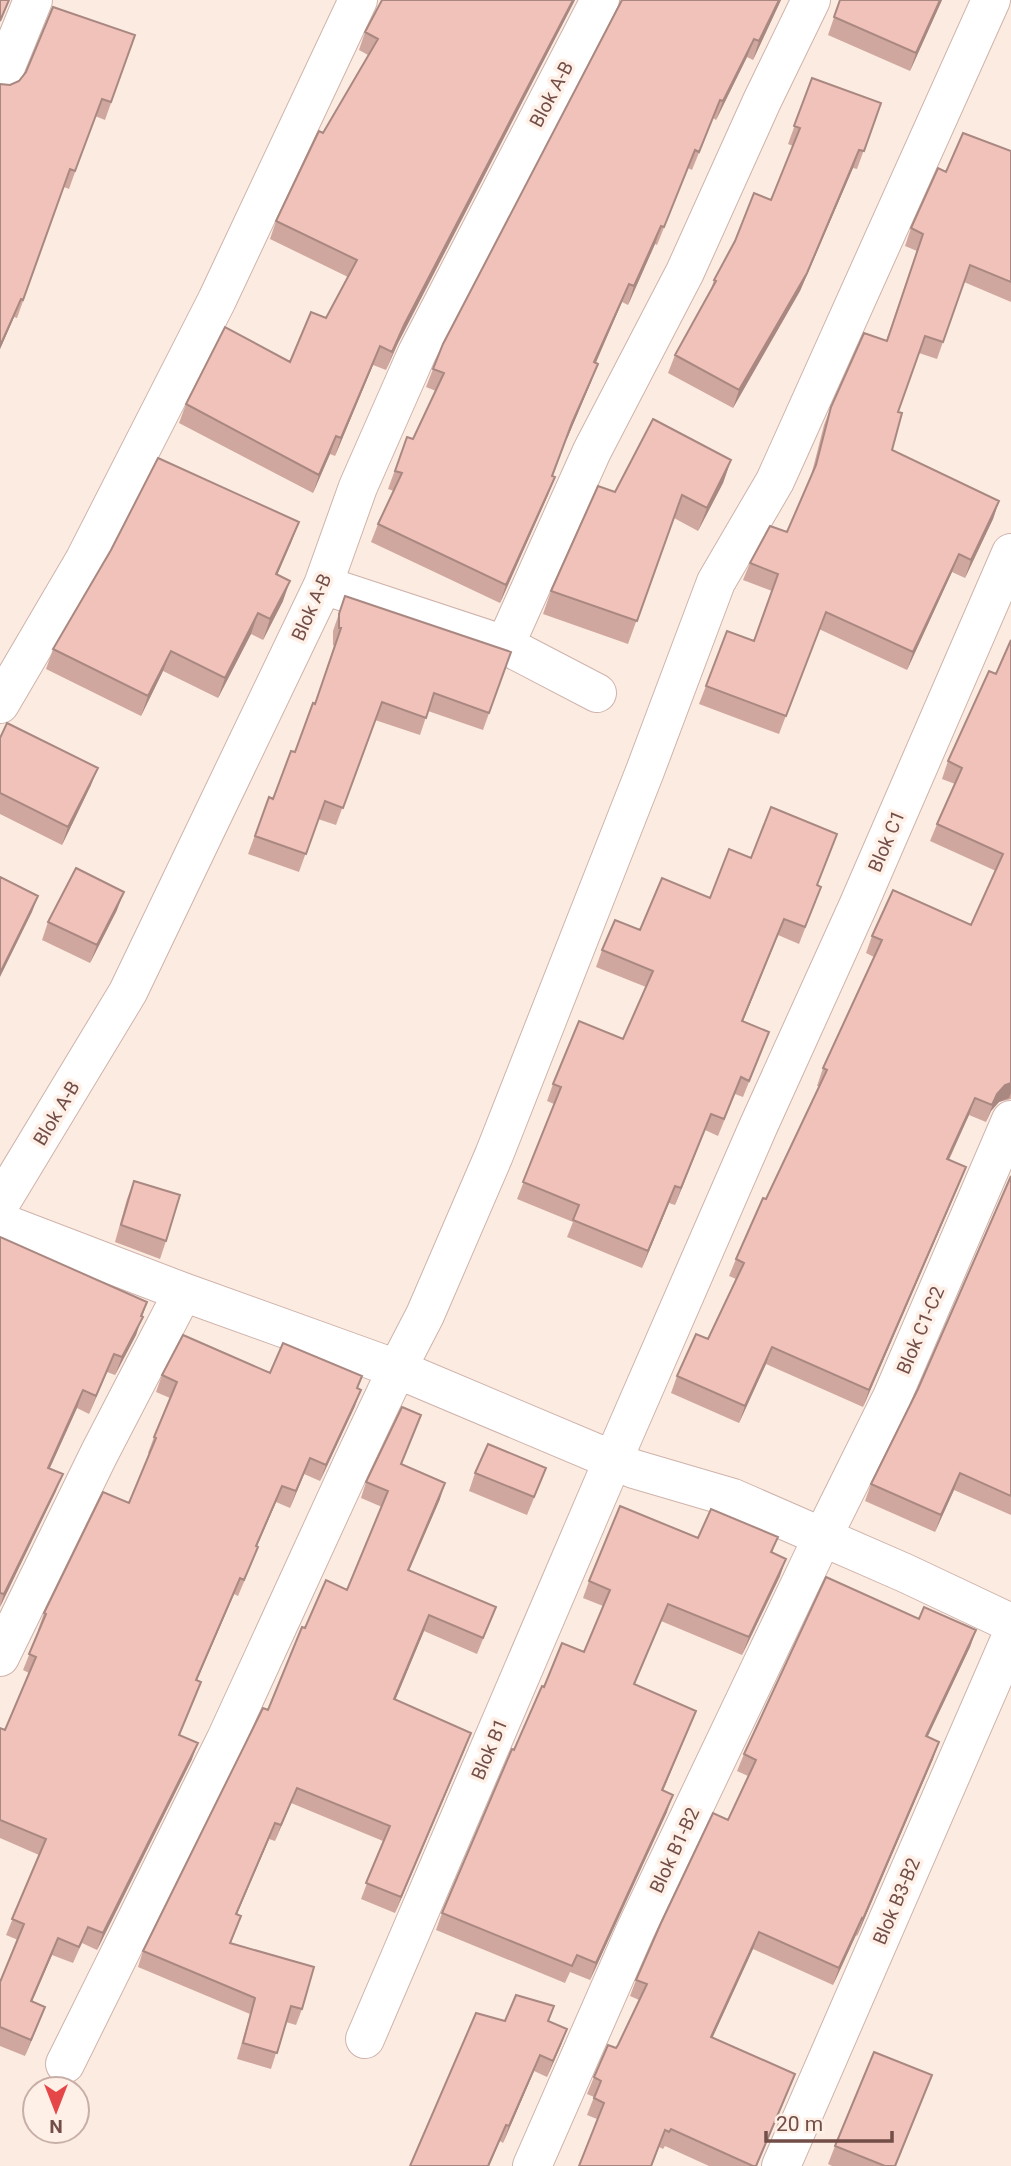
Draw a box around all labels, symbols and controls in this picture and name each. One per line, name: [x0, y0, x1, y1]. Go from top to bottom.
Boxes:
street label: Blok A-B: [525, 57, 578, 131]
street label: Blok A-B: [286, 570, 336, 644]
street label: Blok C1: [863, 807, 910, 875]
street label: Blok A-B: [28, 1077, 85, 1150]
street label: Blok C1-C2: [892, 1283, 949, 1377]
street label: Blok B1: [466, 1715, 513, 1783]
street label: Blok B1-B2: [645, 1804, 704, 1897]
street label: Blok B3-B2: [868, 1854, 925, 1948]
north arrow: [21, 2075, 91, 2145]
scale bar: [766, 2100, 892, 2144]
text: 20 m: [776, 2112, 823, 2136]
text: N: [49, 2115, 63, 2138]

